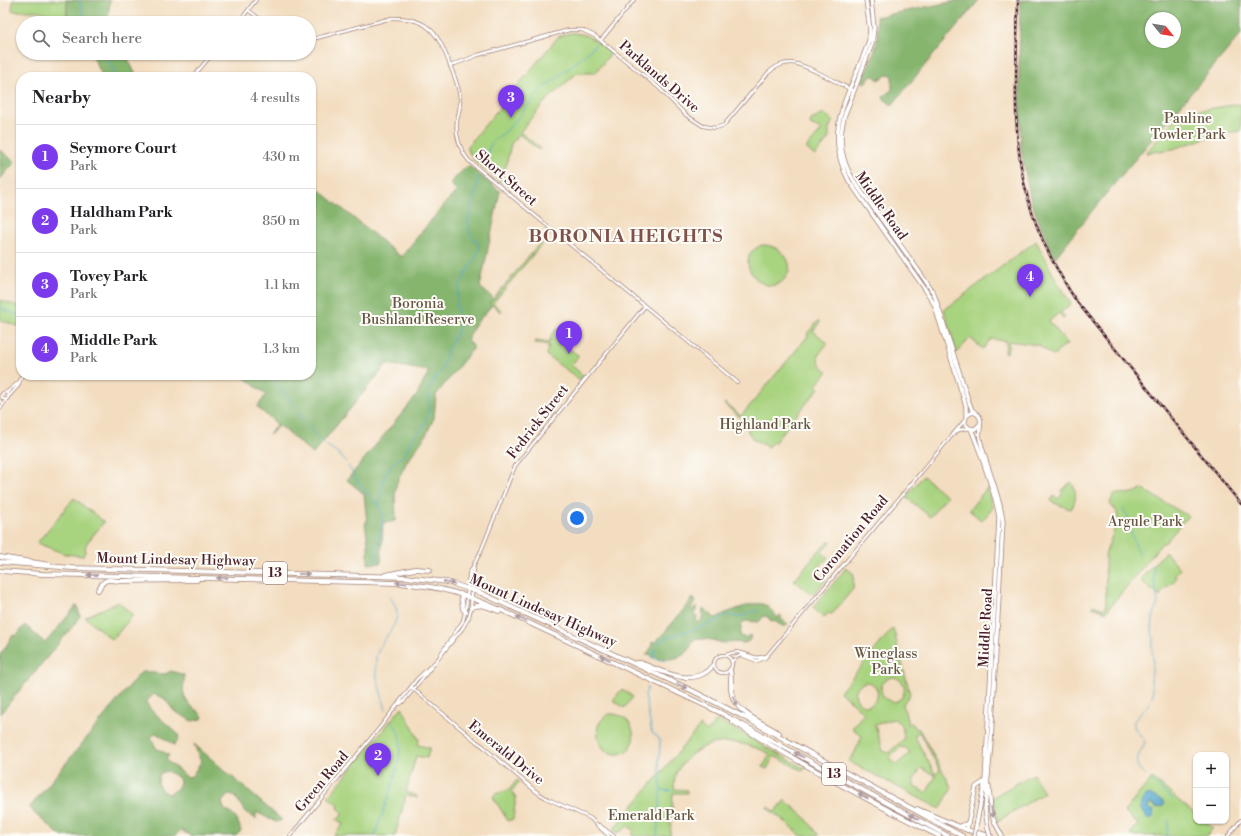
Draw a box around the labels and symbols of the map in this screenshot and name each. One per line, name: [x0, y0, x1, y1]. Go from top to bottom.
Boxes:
north arrow: [1145, 12, 1181, 48]
street label: Parklands Drive: [615, 37, 703, 117]
pin: 3: [498, 85, 524, 118]
park label: Pauline Towler Park: [1150, 110, 1226, 144]
street label: Short Street: [471, 146, 541, 210]
street label: Middle Road: [851, 168, 911, 244]
district label: BORONIA HEIGHTS: [528, 225, 724, 248]
pin: 4: [1017, 264, 1043, 297]
park label: Boronia Bushland Reserve: [361, 295, 474, 329]
pin: 1: [556, 321, 582, 354]
street label: Fedrick Street: [503, 381, 573, 463]
park label: Highland Park: [720, 416, 811, 434]
street label: Coronation Road: [809, 492, 893, 586]
your location: [567, 508, 587, 528]
park label: Argule Park: [1107, 513, 1183, 531]
street label: Mount Lindesay Highway: [96, 550, 256, 570]
road number: 13: [263, 562, 287, 584]
street label: Mount Lindesay Highway: [467, 570, 620, 652]
one-way arrow: [298, 571, 311, 577]
one-way arrow: [85, 572, 98, 578]
one-way arrow: [215, 575, 228, 581]
one-way arrow: [395, 580, 407, 587]
one-way arrow: [443, 580, 455, 586]
street label: Middle Road: [975, 588, 997, 668]
one-way arrow: [516, 616, 527, 622]
park label: Wineglass Park: [854, 645, 917, 679]
one-way arrow: [600, 655, 611, 661]
one-way arrow: [677, 683, 688, 689]
one-way arrow: [732, 695, 739, 707]
street label: Emerald Drive: [464, 717, 548, 789]
pin: 2: [365, 743, 391, 776]
street label: Green Road: [291, 748, 353, 816]
one-way arrow: [794, 752, 805, 759]
road number: 13: [822, 763, 846, 785]
one-way arrow: [857, 793, 869, 800]
one-way arrow: [989, 806, 995, 819]
park label: Emerald Park: [608, 807, 695, 825]
one-way arrow: [908, 814, 919, 821]

